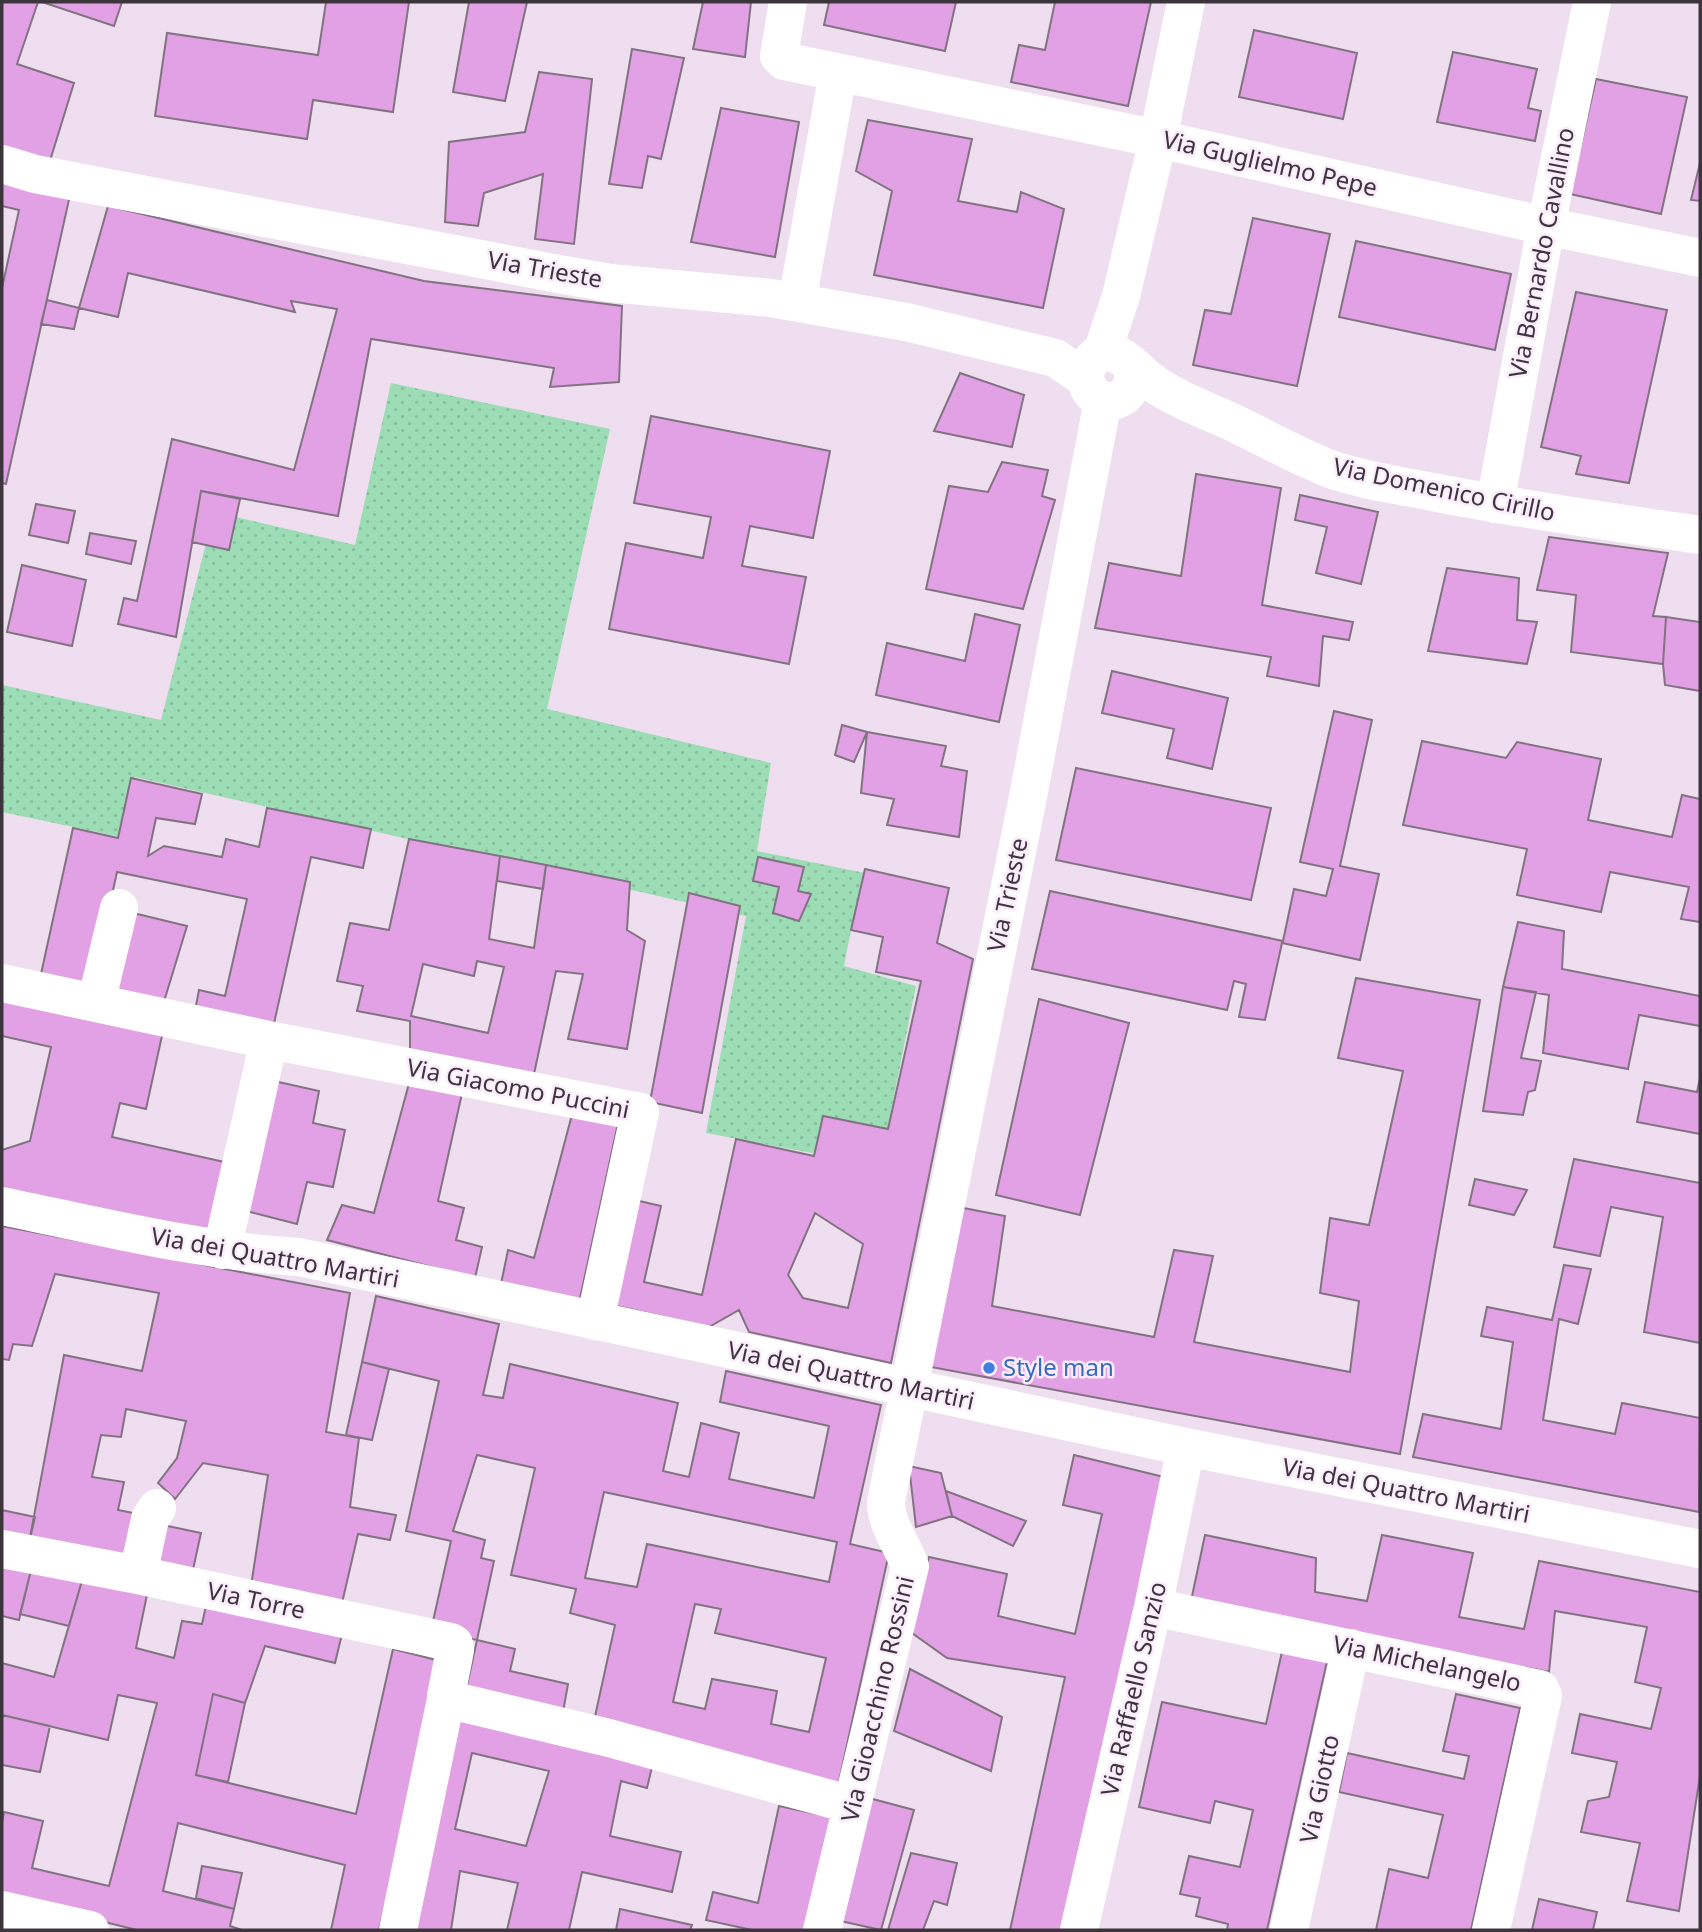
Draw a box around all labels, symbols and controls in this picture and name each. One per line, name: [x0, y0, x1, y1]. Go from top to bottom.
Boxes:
street label: Via Guglielmo Pepe: [1160, 122, 1381, 203]
street label: Via Bernardo Cavallino: [1500, 124, 1581, 381]
street label: Via Trieste: [485, 242, 605, 295]
street label: Via Domenico Cirillo: [1330, 449, 1558, 528]
street label: Via Trieste: [978, 835, 1035, 955]
street label: Via Giacomo Puccini: [404, 1050, 632, 1125]
street label: Via dei Quattro Martiri: [148, 1218, 402, 1295]
street label: Via dei Quattro Martiri: [725, 1332, 978, 1417]
place label: Style man: [1003, 1350, 1114, 1383]
marker: Style man: [981, 1360, 997, 1376]
street label: Via dei Quattro Martiri: [1280, 1449, 1533, 1530]
street label: Via Torre: [204, 1573, 308, 1626]
street label: Via Gioacchino Rossini: [832, 1573, 921, 1825]
street label: Via Raffaello Sanzio: [1092, 1578, 1173, 1799]
street label: Via Michelangelo: [1330, 1626, 1524, 1699]
street label: Via Giotto: [1291, 1731, 1346, 1846]

